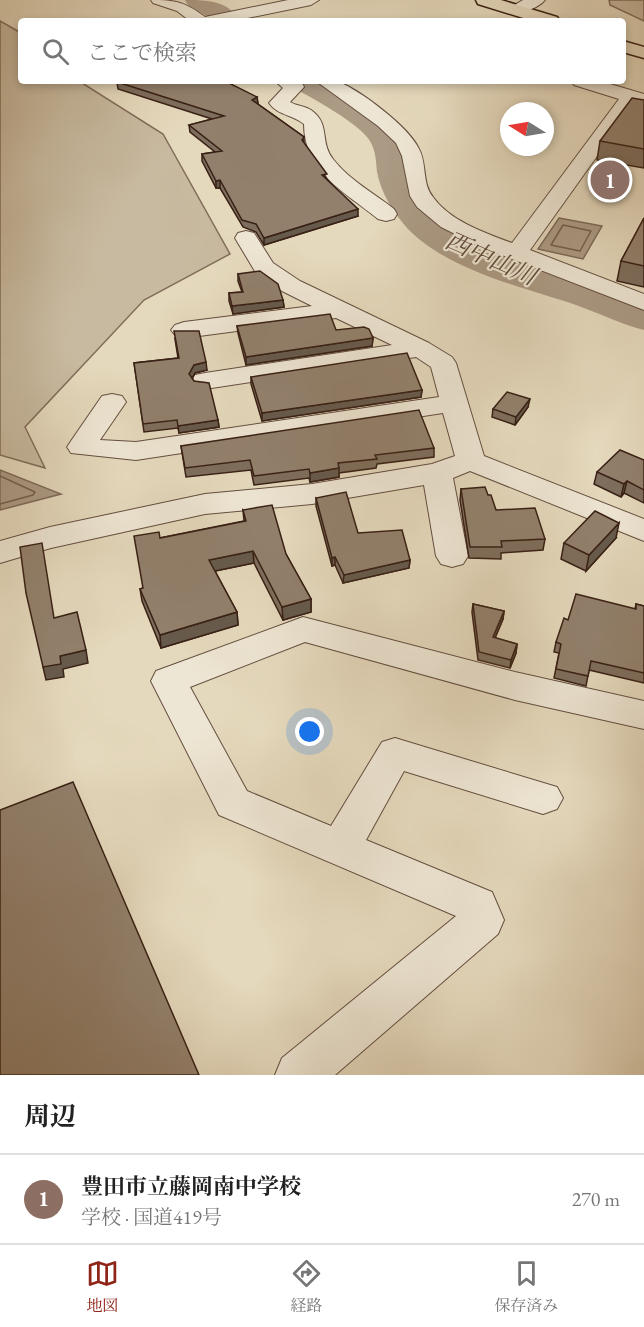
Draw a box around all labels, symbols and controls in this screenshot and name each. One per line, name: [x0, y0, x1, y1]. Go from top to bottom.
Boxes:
search box: [18, 18, 626, 84]
icon: search: [39, 35, 72, 68]
text: ここで検索: [87, 38, 197, 67]
north arrow: [500, 102, 554, 156]
pin: 1: [590, 158, 630, 202]
water label: 西中山川: [441, 224, 544, 293]
your location: [295, 717, 324, 746]
text: 周辺: [24, 1099, 76, 1133]
text: 豊田市立藤岡南中学校: [81, 1172, 301, 1201]
text: 1: [38, 1186, 49, 1212]
text: 270 m: [572, 1186, 620, 1212]
text: 学校 · 国道419号: [81, 1204, 222, 1230]
tab: 地図: [86, 1257, 119, 1316]
tab: 経路: [290, 1257, 323, 1316]
tab: 保存済み: [494, 1257, 558, 1316]

